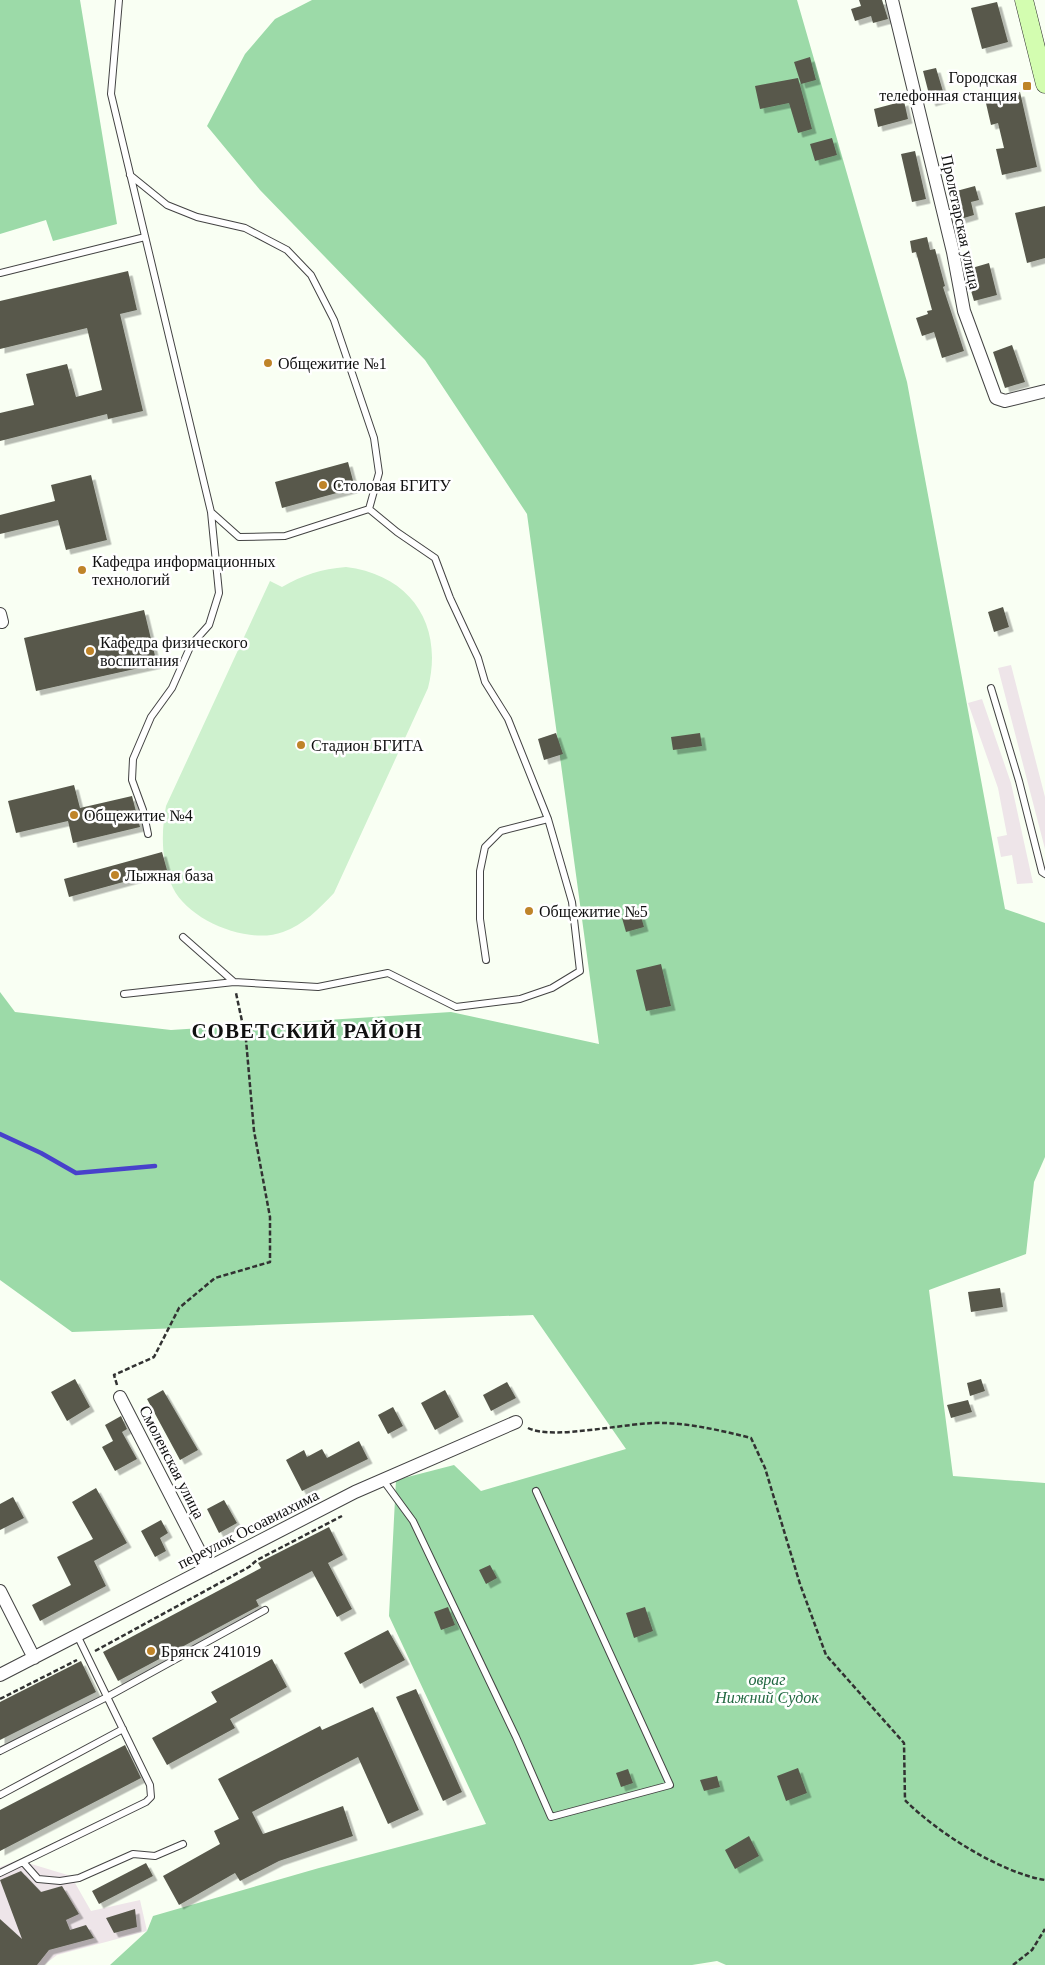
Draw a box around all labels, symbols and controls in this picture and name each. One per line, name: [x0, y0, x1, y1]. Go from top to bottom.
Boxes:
place label: Городская телефонная станция: [879, 69, 1018, 105]
marker: Городская телефонная станция: [1021, 80, 1033, 92]
street label: Пролетарская улица: [937, 153, 984, 291]
place label: Общежитие №1: [278, 355, 387, 373]
marker: Общежитие №1: [262, 357, 274, 369]
place label: Столовая БГИТУ: [333, 477, 452, 494]
marker: Столовая БГИТУ: [317, 479, 329, 491]
place label: Кафедра информационных технологий: [92, 553, 275, 588]
marker: Кафедра информационных технологий: [76, 564, 88, 576]
place label: Кафедра физического воспитания: [100, 634, 248, 669]
marker: Кафедра физического воспитания: [84, 645, 96, 657]
place label: Стадион БГИТА: [311, 737, 424, 755]
marker: Стадион БГИТА: [295, 739, 307, 751]
place label: Общежитие №4: [84, 807, 193, 825]
marker: Общежитие №4: [68, 809, 80, 821]
place label: Лыжная база: [125, 867, 213, 884]
marker: Лыжная база: [109, 869, 121, 881]
place label: Общежитие №5: [539, 903, 648, 921]
marker: Общежитие №5: [523, 905, 535, 917]
district label: СОВЕТСКИЙ РАЙОН: [191, 1019, 423, 1043]
street label: Смоленская улица: [135, 1403, 208, 1522]
street label: переулок Осоавиахима: [175, 1486, 322, 1573]
place label: Брянск 241019: [161, 1643, 261, 1661]
marker: Брянск 241019: [145, 1645, 157, 1657]
park label: овраг Нижний Судок: [714, 1671, 819, 1707]

